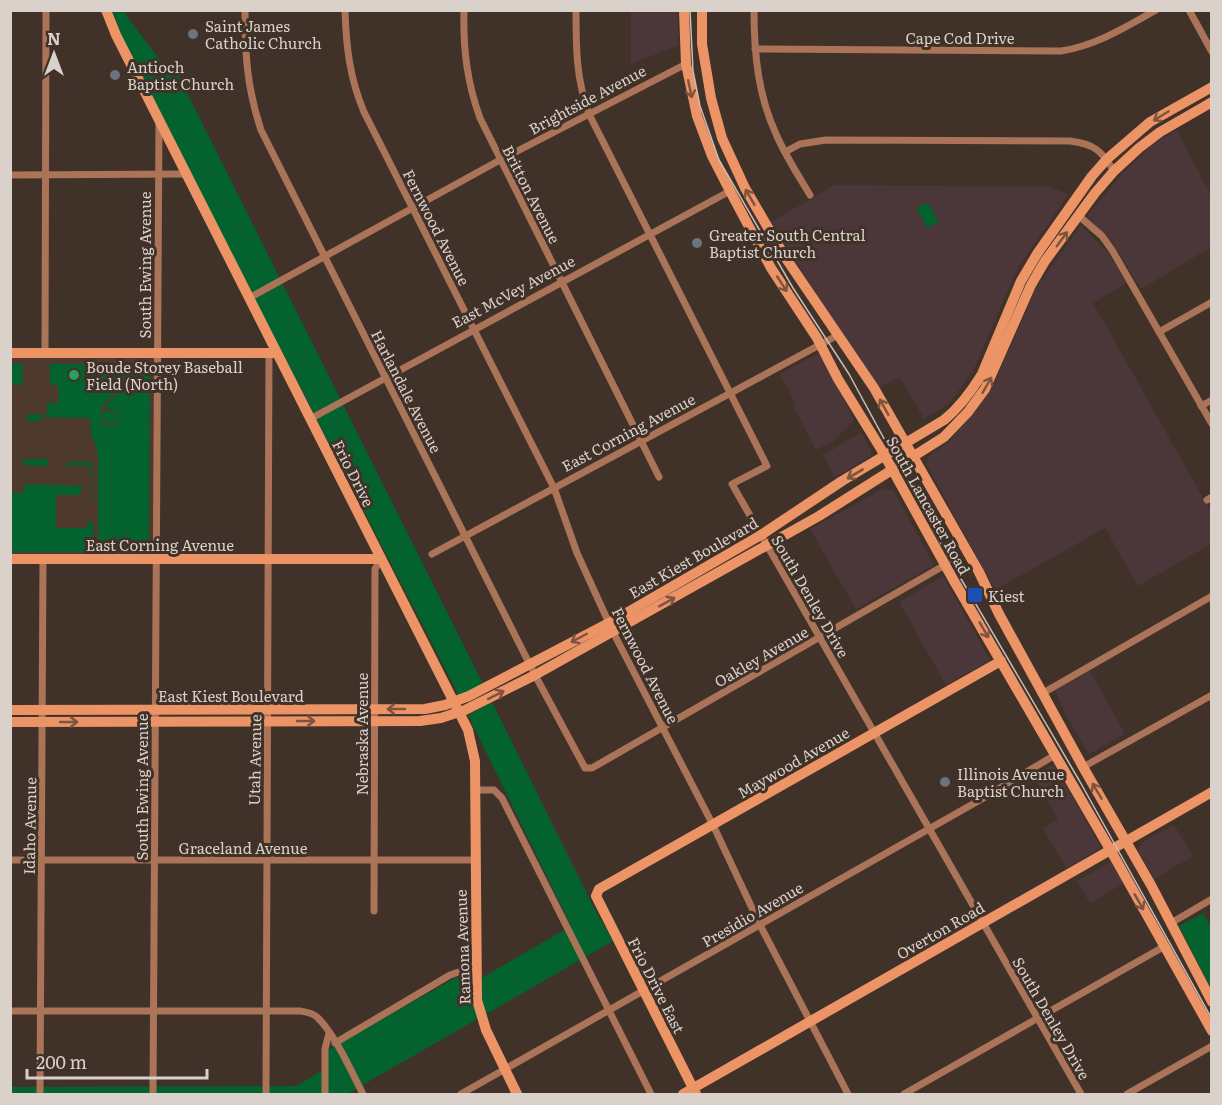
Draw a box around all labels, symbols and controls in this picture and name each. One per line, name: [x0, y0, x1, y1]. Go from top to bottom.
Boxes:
place label: Saint James Catholic Church: [205, 14, 322, 54]
north arrow: [24, 24, 84, 84]
text: N: [47, 26, 61, 50]
street label: Cape Cod Drive: [905, 26, 1015, 49]
marker: Saint James Catholic Church: [186, 27, 200, 41]
place label: Antioch Baptist Church: [127, 55, 234, 95]
street label: Brightside Avenue: [524, 58, 650, 140]
marker: Antioch Baptist Church: [108, 68, 122, 82]
one-way arrow: [685, 79, 696, 99]
one-way arrow: [1153, 110, 1170, 122]
street label: Britton Avenue: [497, 141, 567, 247]
street label: Fernwood Avenue: [398, 165, 476, 289]
one-way arrow: [744, 189, 756, 206]
street label: South Ewing Avenue: [133, 191, 156, 338]
place label: Greater South Central Baptist Church: [709, 223, 866, 263]
one-way arrow: [1056, 231, 1068, 247]
marker: Greater South Central Baptist Church: [690, 236, 704, 250]
street label: East McVey Avenue: [447, 249, 579, 333]
one-way arrow: [776, 275, 788, 292]
street label: Harlandale Avenue: [366, 325, 448, 457]
place label: Boude Storey Baseball Field (North): [86, 355, 243, 395]
marker: Boude Storey Baseball Field (North): [67, 368, 81, 382]
one-way arrow: [981, 377, 993, 394]
street label: East Corning Avenue: [557, 387, 699, 477]
one-way arrow: [878, 399, 890, 416]
street label: South Lancaster Road: [881, 432, 977, 578]
street label: Frio Drive: [327, 436, 381, 511]
one-way arrow: [847, 468, 864, 480]
street label: East Kiest Boulevard: [624, 511, 762, 603]
street label: South Denley Drive: [766, 530, 856, 662]
street label: East Corning Avenue: [86, 533, 234, 556]
place label: Kiest: [988, 584, 1025, 607]
marker: Kiest: [966, 586, 984, 604]
one-way arrow: [658, 596, 675, 608]
street label: Fernwood Avenue: [607, 603, 685, 727]
street label: Oakley Avenue: [710, 620, 813, 692]
one-way arrow: [978, 622, 990, 639]
one-way arrow: [571, 633, 589, 644]
street label: Nebraska Avenue: [350, 672, 373, 795]
street label: East Kiest Boulevard: [158, 684, 304, 707]
one-way arrow: [487, 689, 505, 701]
one-way arrow: [386, 703, 406, 715]
street label: South Ewing Avenue: [130, 713, 153, 860]
street label: Utah Avenue: [242, 714, 266, 806]
one-way arrow: [58, 716, 78, 728]
one-way arrow: [295, 716, 315, 727]
street label: Maywood Avenue: [733, 720, 853, 803]
place label: Illinois Avenue Baptist Church: [957, 762, 1064, 802]
marker: Illinois Avenue Baptist Church: [938, 775, 952, 789]
street label: Idaho Avenue: [17, 777, 41, 875]
one-way arrow: [1090, 783, 1102, 800]
street label: Graceland Avenue: [179, 836, 308, 859]
street label: Presidio Avenue: [697, 875, 807, 952]
street label: Ramona Avenue: [448, 889, 476, 1005]
one-way arrow: [1134, 893, 1146, 910]
street label: Overton Road: [892, 895, 988, 965]
street label: Frio Drive East: [623, 933, 691, 1037]
street label: South Denley Drive: [1007, 952, 1097, 1084]
scale bar: [27, 1042, 207, 1080]
text: 200 m: [36, 1048, 87, 1075]

